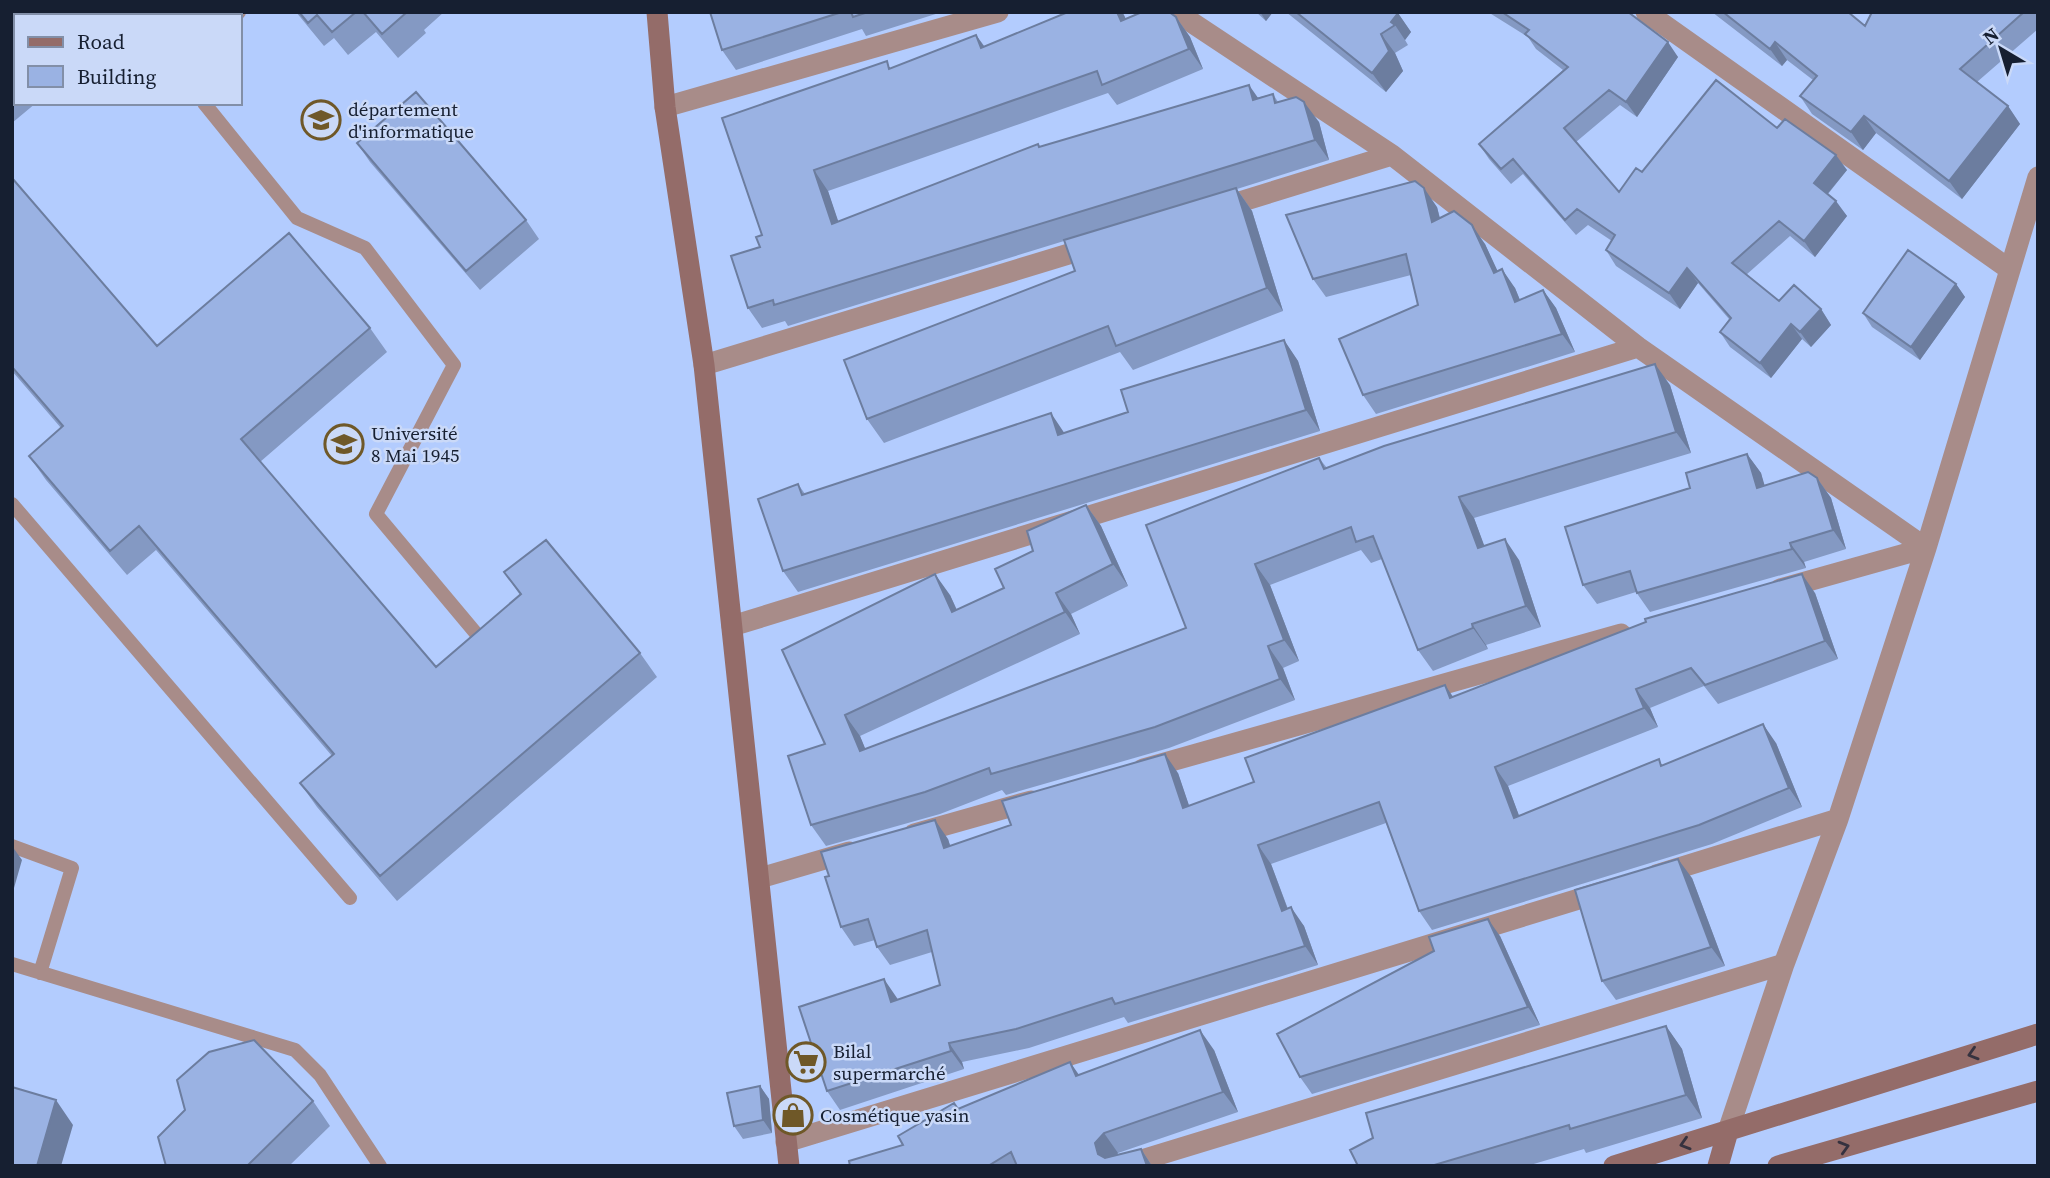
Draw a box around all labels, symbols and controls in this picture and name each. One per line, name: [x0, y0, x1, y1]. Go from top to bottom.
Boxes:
legend: [14, 14, 242, 105]
north arrow: [1966, 14, 2036, 84]
text: N: [1977, 21, 2004, 50]
text: Road: [77, 27, 125, 56]
text: Building: [77, 62, 156, 91]
place label: département d'informatique: [348, 96, 474, 144]
school or university icon: département d'informatique: [300, 99, 342, 141]
place label: Université 8 Mai 1945: [371, 420, 459, 468]
school or university icon: Université 8 Mai 1945: [323, 423, 365, 465]
place label: Bilal supermarché: [833, 1038, 946, 1086]
supermarket icon: Bilal supermarché: [785, 1041, 827, 1083]
one-way arrow: [1967, 1046, 1979, 1061]
shop icon: Cosmétique yasin: [772, 1094, 814, 1136]
place label: Cosmétique yasin: [820, 1102, 969, 1128]
one-way arrow: [1680, 1135, 1692, 1150]
one-way arrow: [1838, 1141, 1850, 1155]

